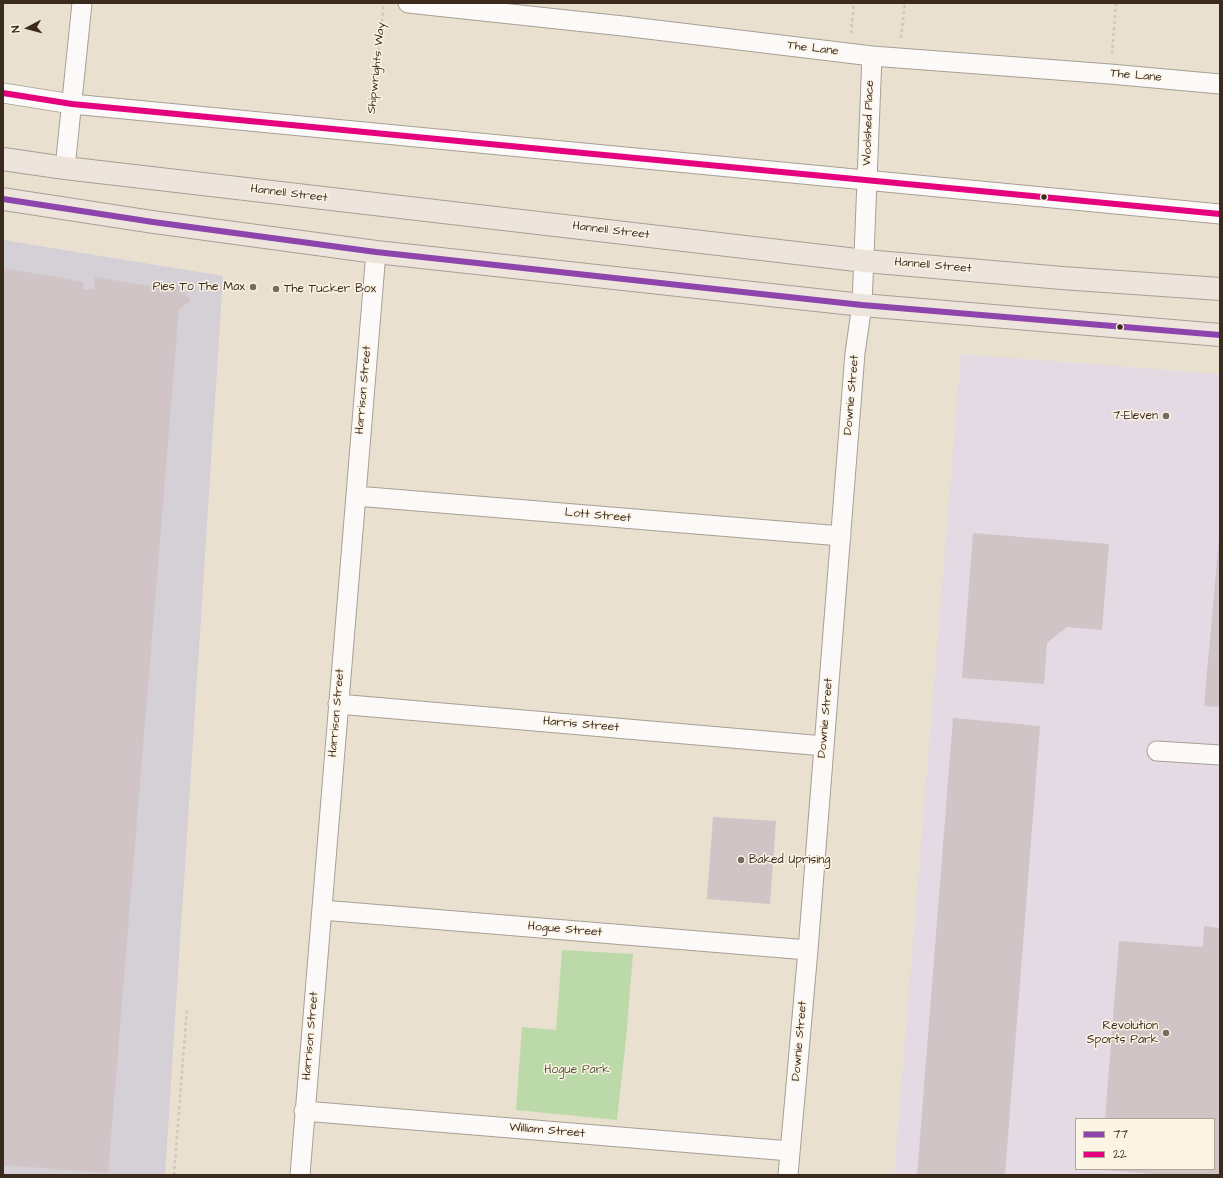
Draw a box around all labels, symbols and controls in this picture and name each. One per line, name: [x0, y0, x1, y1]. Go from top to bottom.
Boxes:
north arrow: [8, 8, 48, 48]
street label: Shipwrights Way: [365, 21, 389, 115]
text: N: [8, 25, 23, 34]
street label: The Lane: [787, 39, 839, 59]
street label: The Lane: [1110, 67, 1162, 85]
street label: Woolshed Place: [860, 80, 878, 166]
street label: Hannell Street: [250, 182, 328, 206]
unlabelled marker: [1039, 192, 1049, 202]
street label: Hannell Street: [572, 219, 650, 243]
street label: Hannell Street: [894, 255, 972, 277]
place label: Pies To The Max: [153, 280, 245, 294]
marker: Pies To The Max: [248, 282, 258, 292]
place label: The Tucker Box: [284, 282, 376, 296]
marker: The Tucker Box: [271, 284, 281, 294]
unlabelled marker: [1115, 322, 1125, 332]
street label: Harrison Street: [353, 345, 375, 435]
street label: Downie Street: [841, 354, 863, 436]
place label: 7-Eleven: [1113, 409, 1158, 423]
marker: 7-Eleven: [1161, 411, 1171, 421]
street label: Lott Street: [564, 506, 632, 526]
street label: Harrison Street: [326, 668, 348, 758]
street label: Downie Street: [815, 677, 837, 759]
street label: Harris Street: [542, 715, 620, 735]
place label: Baked Uprising: [749, 853, 830, 867]
marker: Baked Uprising: [736, 855, 746, 865]
street label: Hogue Street: [527, 920, 603, 940]
street label: Harrison Street: [300, 991, 322, 1081]
street label: Downie Street: [789, 1000, 811, 1082]
place label: Revolution Sports Park: [1087, 1019, 1158, 1047]
marker: Revolution Sports Park: [1161, 1028, 1171, 1038]
park label: Hogue Park: [544, 1063, 610, 1077]
legend: [1075, 1118, 1215, 1170]
street label: William Street: [509, 1121, 585, 1141]
text: 77: [1113, 1126, 1128, 1143]
text: 22: [1113, 1146, 1127, 1163]

